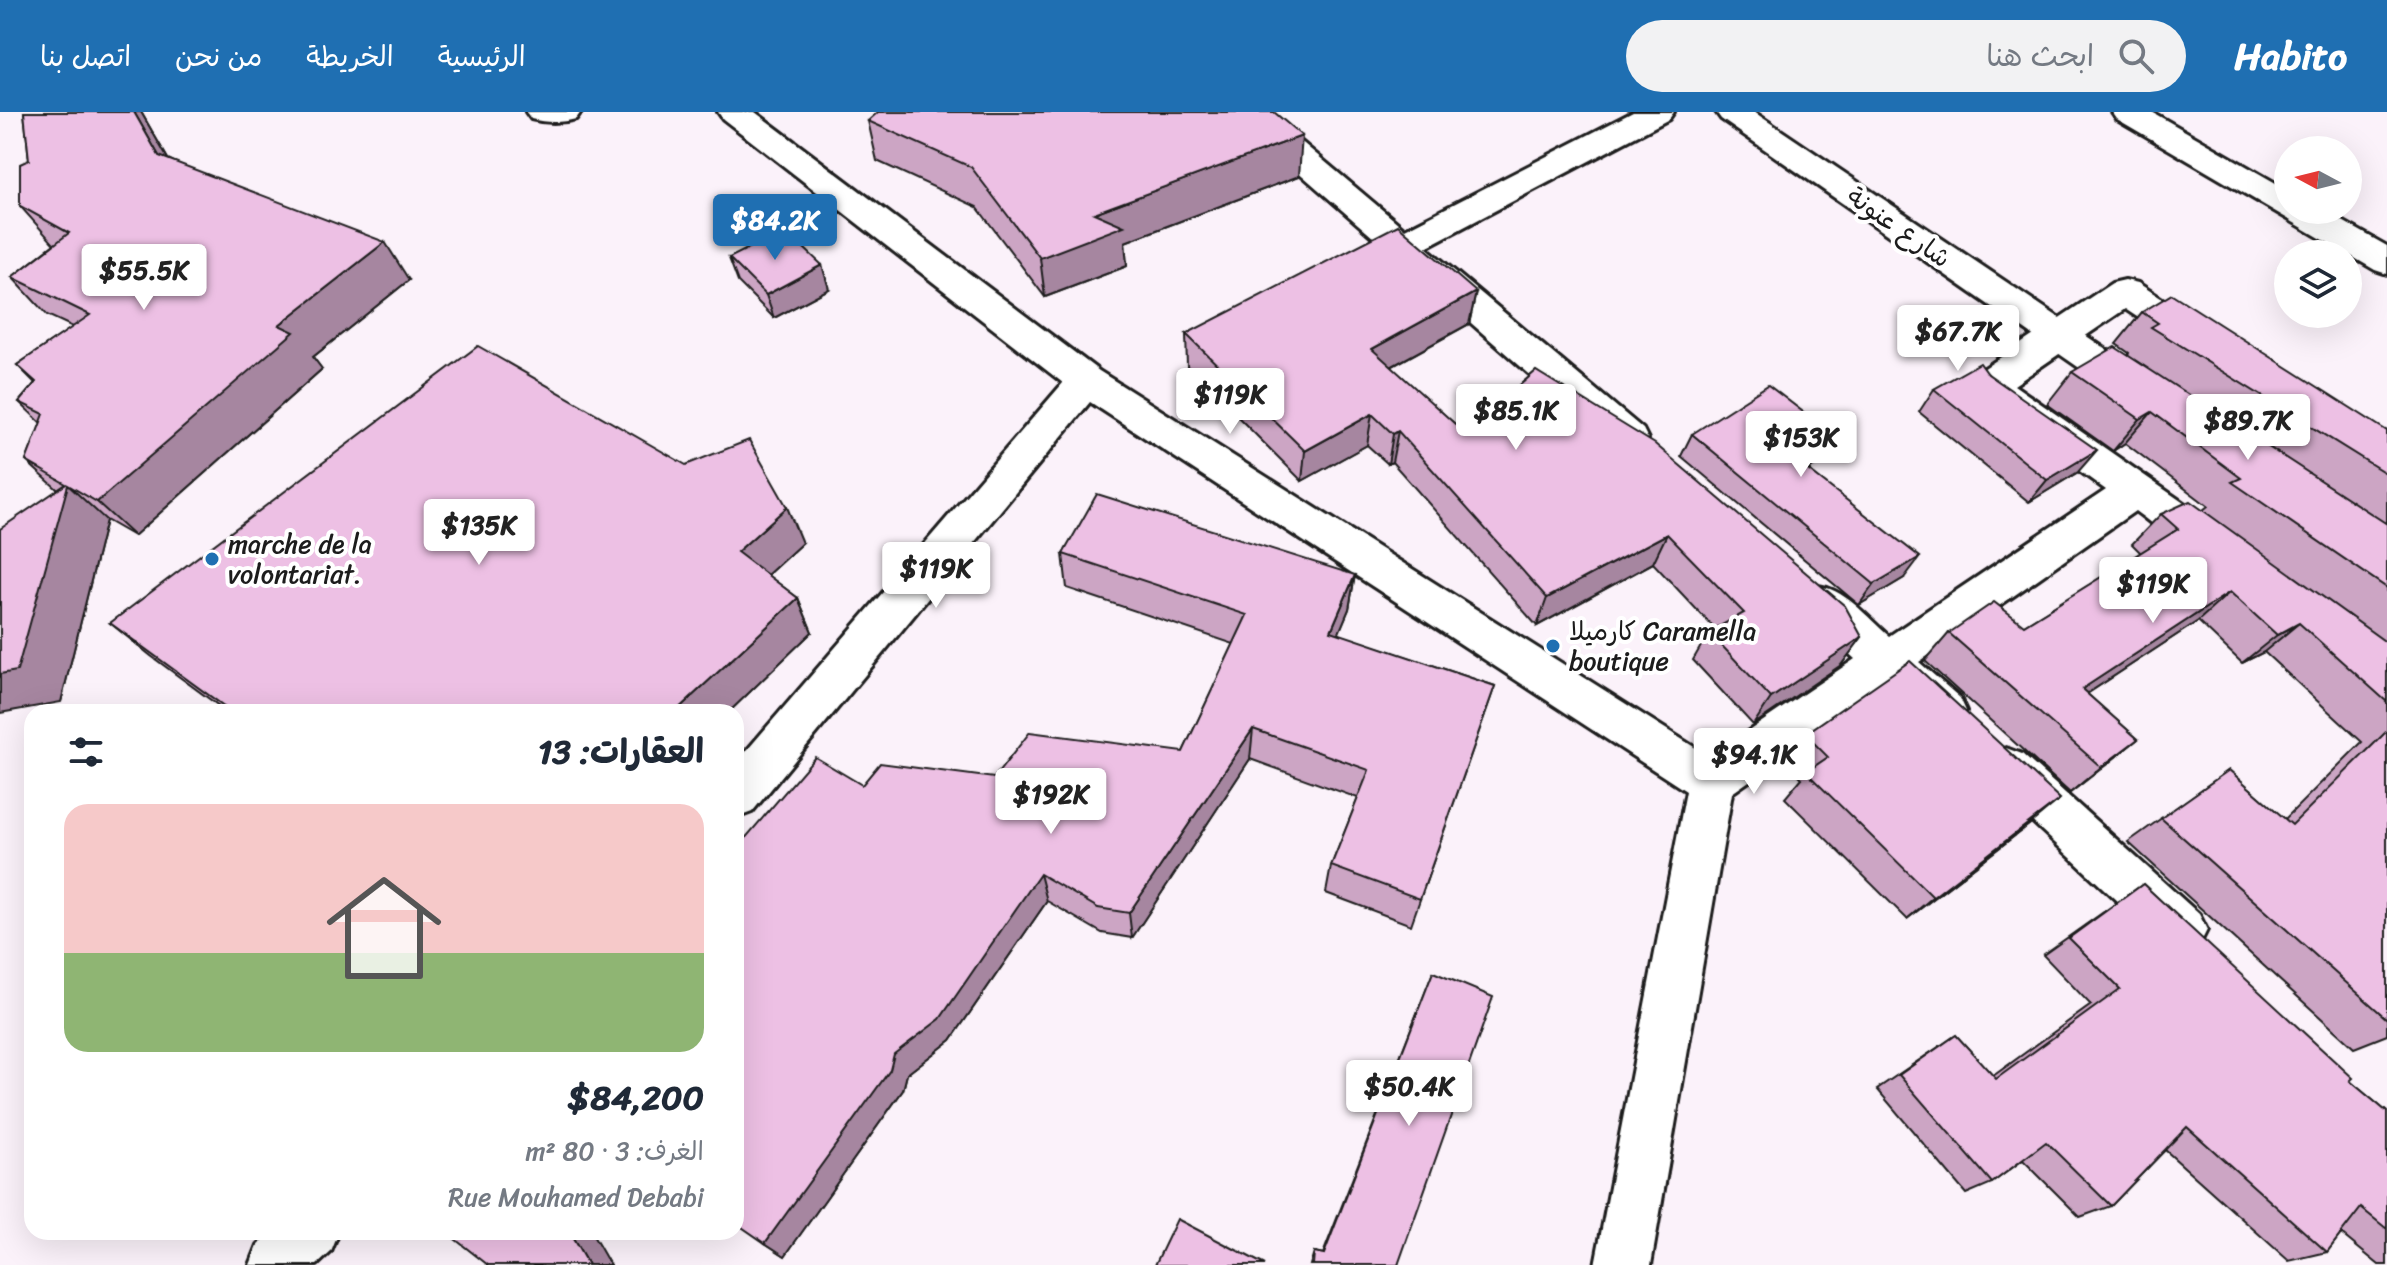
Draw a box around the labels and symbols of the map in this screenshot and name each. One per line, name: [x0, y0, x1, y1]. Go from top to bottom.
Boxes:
north arrow: [2274, 136, 2362, 224]
street label: شارع عنونة: [1837, 174, 1961, 280]
pin: $84.2K: [710, 194, 840, 262]
pin: $55.5K: [79, 244, 209, 312]
pin: $67.7K: [1893, 305, 2023, 373]
pin: $119K: [1174, 368, 1286, 436]
pin: $85.1K: [1451, 384, 1581, 452]
pin: $89.7K: [2183, 394, 2313, 462]
pin: $153K: [1745, 411, 1857, 479]
pin: $135K: [423, 499, 535, 567]
place label: marche de la volontariat.: [228, 521, 372, 597]
pin: $119K: [880, 542, 992, 610]
marker: marche de la volontariat.: [203, 550, 221, 568]
pin: $119K: [2097, 557, 2209, 625]
place label: كارميلا Caramella boutique: [1569, 608, 1756, 684]
marker: كارميلا Caramella boutique: [1544, 637, 1562, 655]
pin: $94.1K: [1689, 728, 1819, 796]
pin: $192K: [995, 768, 1107, 836]
pin: $50.4K: [1344, 1060, 1474, 1128]

